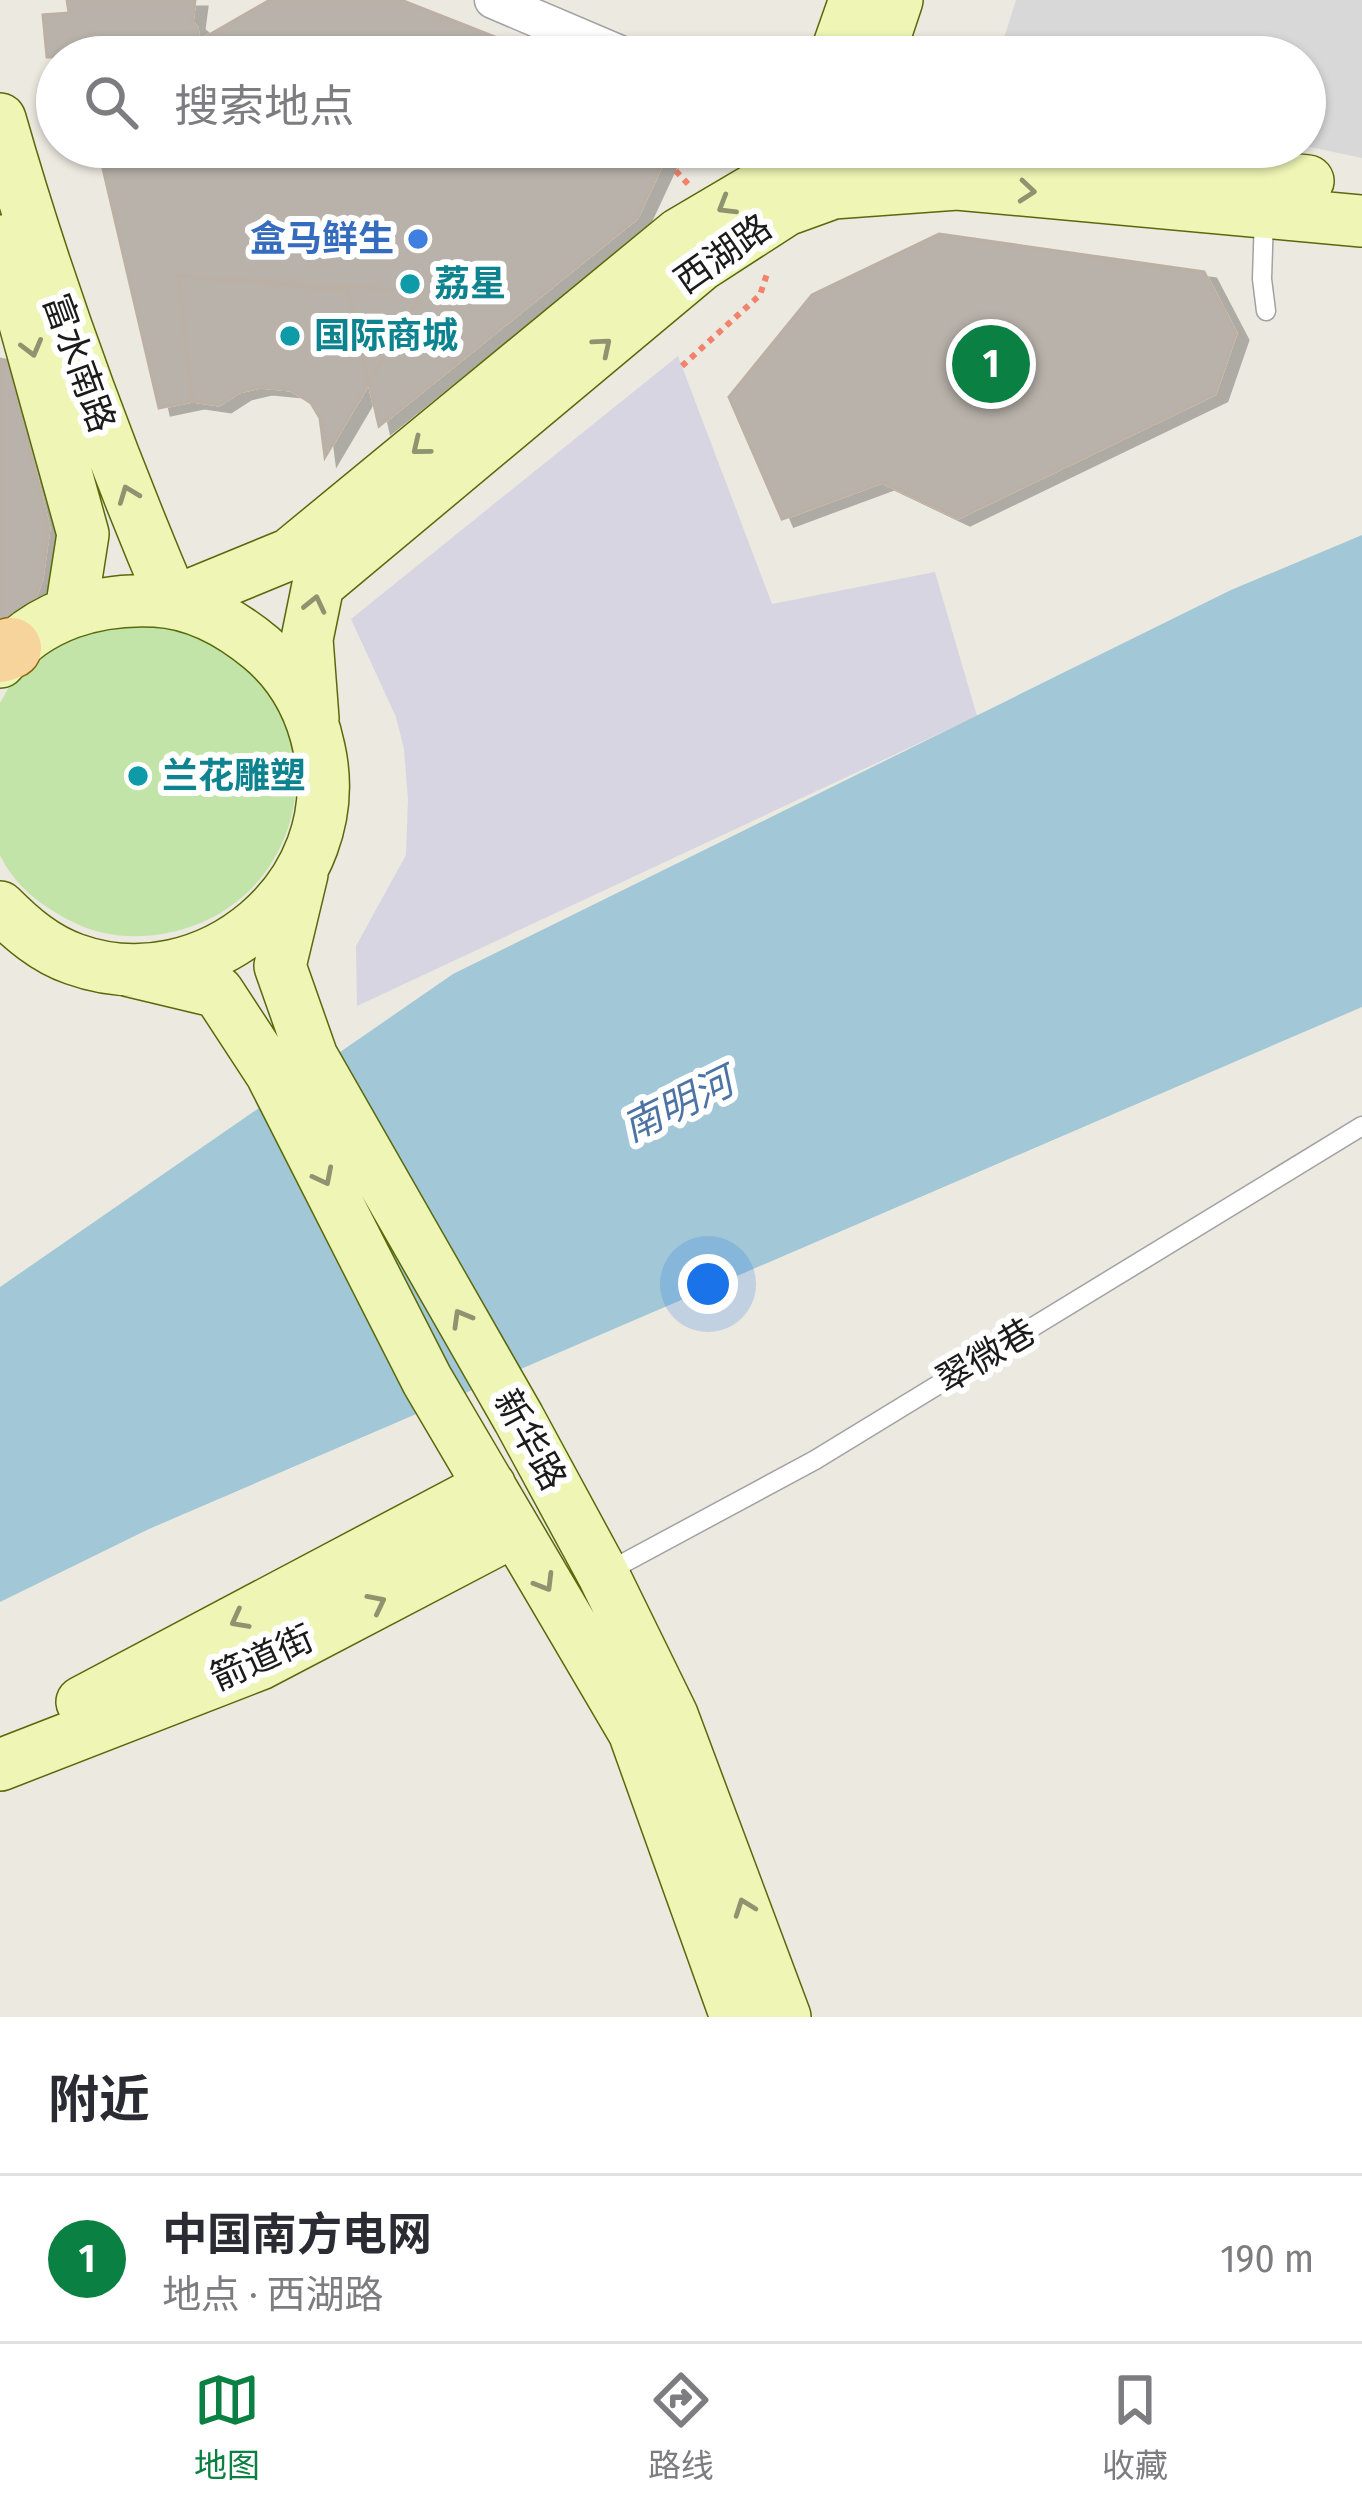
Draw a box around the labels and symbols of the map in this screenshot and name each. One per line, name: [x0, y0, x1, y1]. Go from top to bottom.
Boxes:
one-way arrow: [1018, 178, 1037, 203]
one-way arrow: [717, 192, 739, 215]
street label: 西湖路: [666, 205, 780, 303]
place label: 盒马鲜生: [250, 217, 394, 261]
marker: 盒马鲜生: [405, 226, 431, 252]
place label: 荔星: [434, 262, 506, 306]
marker: 荔星: [397, 271, 423, 297]
street label: 富水南路: [34, 288, 124, 438]
place label: 国际商城: [314, 314, 458, 358]
pin: 1: [952, 319, 1030, 409]
marker: 国际商城: [277, 323, 303, 349]
one-way arrow: [17, 337, 42, 357]
one-way arrow: [589, 339, 611, 361]
one-way arrow: [412, 433, 434, 455]
one-way arrow: [117, 485, 142, 506]
one-way arrow: [301, 594, 326, 614]
place label: 兰花雕塑: [162, 754, 306, 798]
marker: 兰花雕塑: [125, 763, 151, 789]
water label: 南明河: [615, 1056, 747, 1151]
one-way arrow: [310, 1165, 333, 1187]
your location: [678, 1254, 738, 1314]
one-way arrow: [453, 1309, 476, 1330]
street label: 翠微巷: [928, 1309, 1044, 1403]
street label: 新华路: [485, 1382, 575, 1498]
one-way arrow: [531, 1570, 553, 1592]
one-way arrow: [364, 1594, 386, 1617]
one-way arrow: [230, 1606, 251, 1630]
street label: 箭道街: [204, 1616, 320, 1700]
one-way arrow: [734, 1898, 759, 1919]

